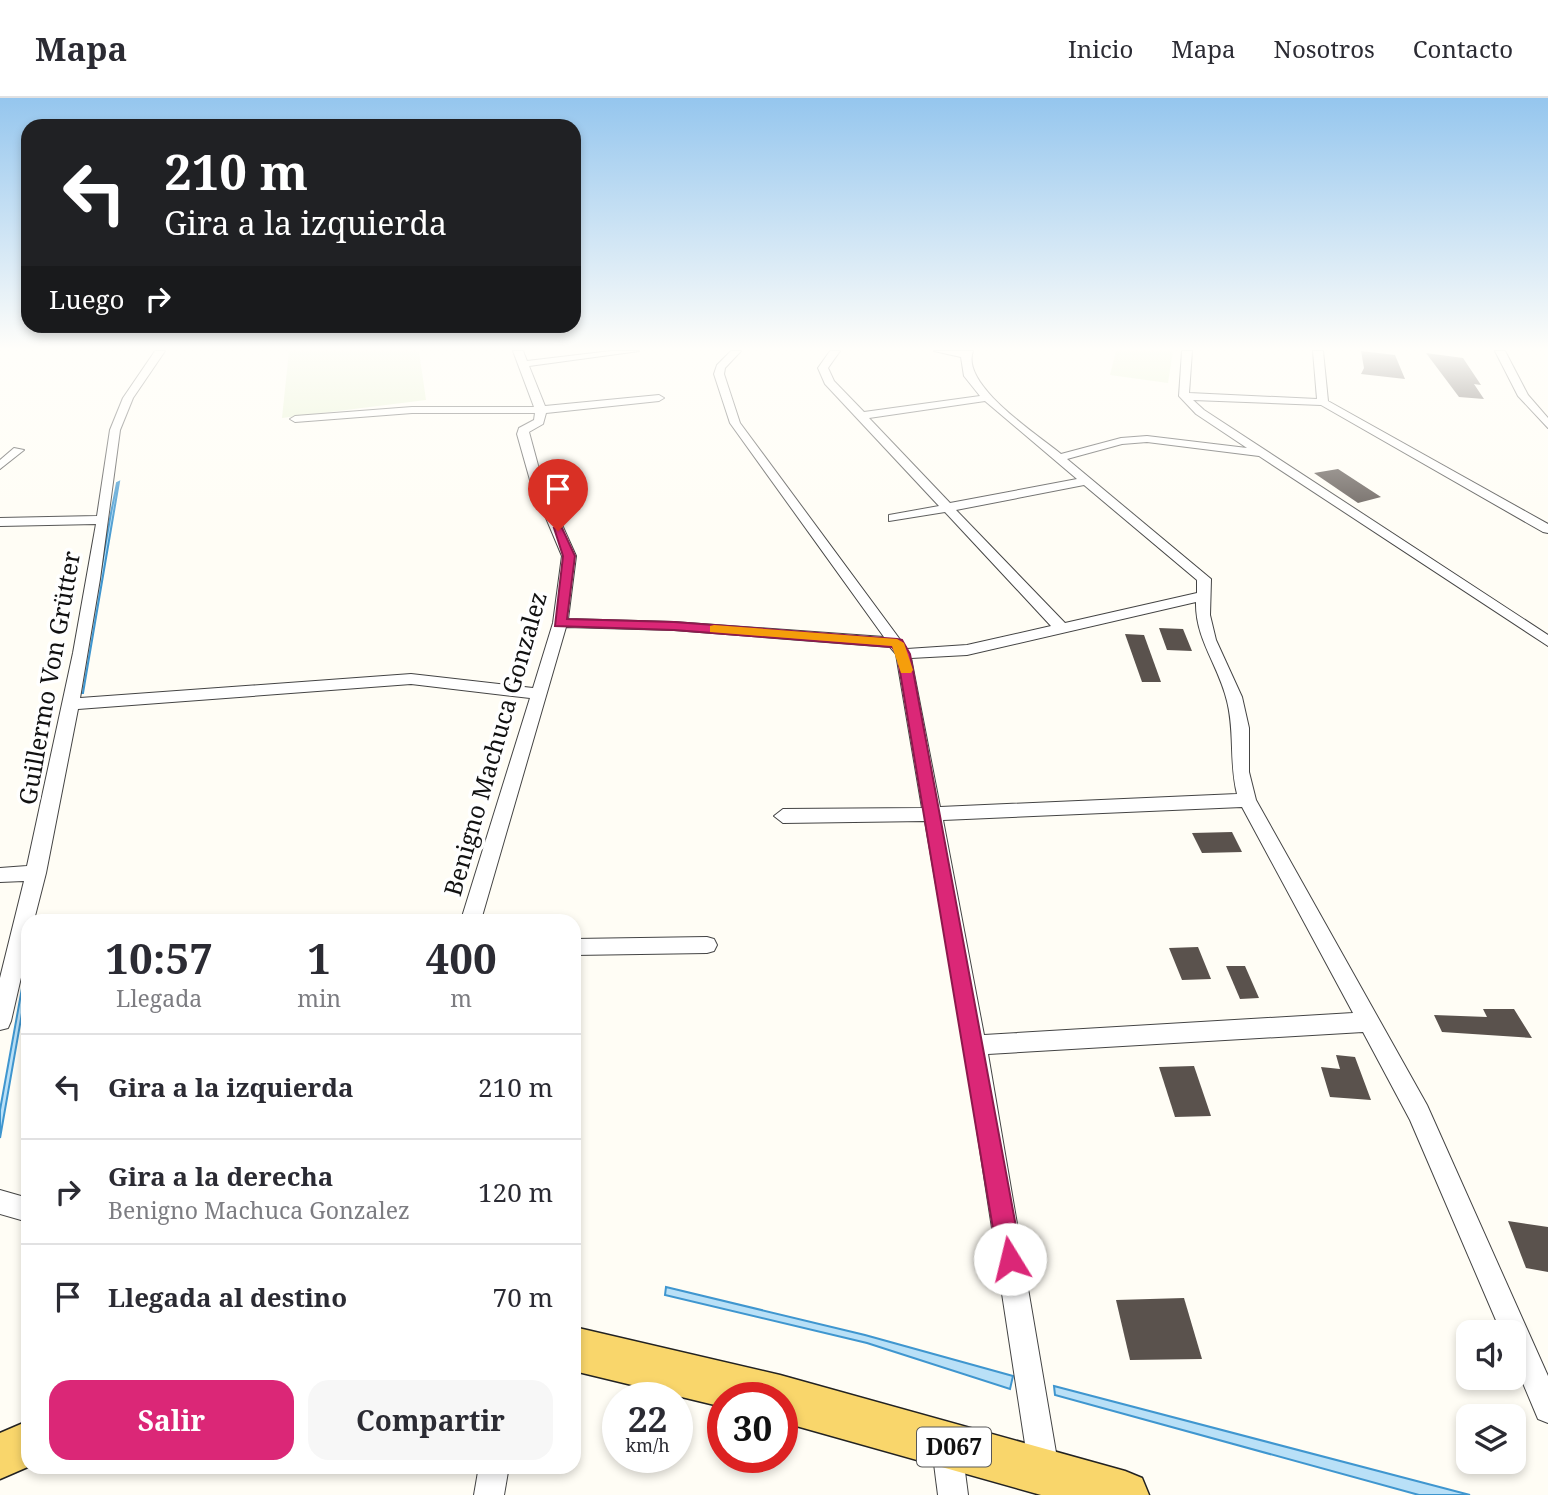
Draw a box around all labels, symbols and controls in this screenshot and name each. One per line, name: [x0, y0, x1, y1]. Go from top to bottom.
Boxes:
text: Mapa: [35, 26, 127, 71]
text: Inicio: [1068, 32, 1133, 65]
text: Mapa: [1171, 32, 1236, 65]
text: Nosotros: [1274, 32, 1375, 65]
text: Contacto: [1413, 32, 1513, 65]
text: 210 m: [164, 138, 308, 204]
icon: left: [49, 147, 140, 238]
text: Gira a la izquierda: [164, 201, 447, 244]
icon: right: [139, 280, 177, 318]
text: Luego: [49, 281, 125, 317]
pin: [528, 459, 588, 531]
icon: arrive: [539, 470, 577, 508]
street label: Guillermo Von Grütter: [10, 548, 87, 807]
street label: Benigno Machuca Gonzalez: [435, 588, 554, 899]
text: 10:57: [105, 929, 213, 986]
text: 1: [307, 929, 331, 986]
text: 400: [425, 929, 497, 986]
text: Llegada: [116, 982, 202, 1014]
text: min: [297, 982, 341, 1014]
text: m: [450, 982, 472, 1014]
icon: left: [49, 1068, 87, 1106]
text: Gira a la izquierda: [108, 1069, 354, 1105]
text: 210 m: [478, 1069, 553, 1105]
text: Gira a la derecha: [108, 1158, 333, 1194]
icon: right: [49, 1173, 87, 1211]
text: 120 m: [478, 1174, 553, 1210]
text: Benigno Machuca Gonzalez: [108, 1194, 410, 1226]
position arrow: [973, 1222, 1047, 1296]
icon: arrive: [49, 1278, 87, 1316]
text: Llegada al destino: [108, 1279, 347, 1315]
text: 70 m: [493, 1279, 553, 1315]
map controls: [1456, 1320, 1526, 1474]
button: sound: [1456, 1320, 1526, 1390]
button: Salir: [49, 1380, 294, 1460]
button: Compartir: [308, 1380, 553, 1460]
speed limit sign: 30: [707, 1382, 798, 1473]
text: 22: [628, 1395, 667, 1442]
button: layers: [1456, 1404, 1526, 1474]
road number: D067: [917, 1428, 991, 1466]
text: km/h: [625, 1433, 670, 1457]

